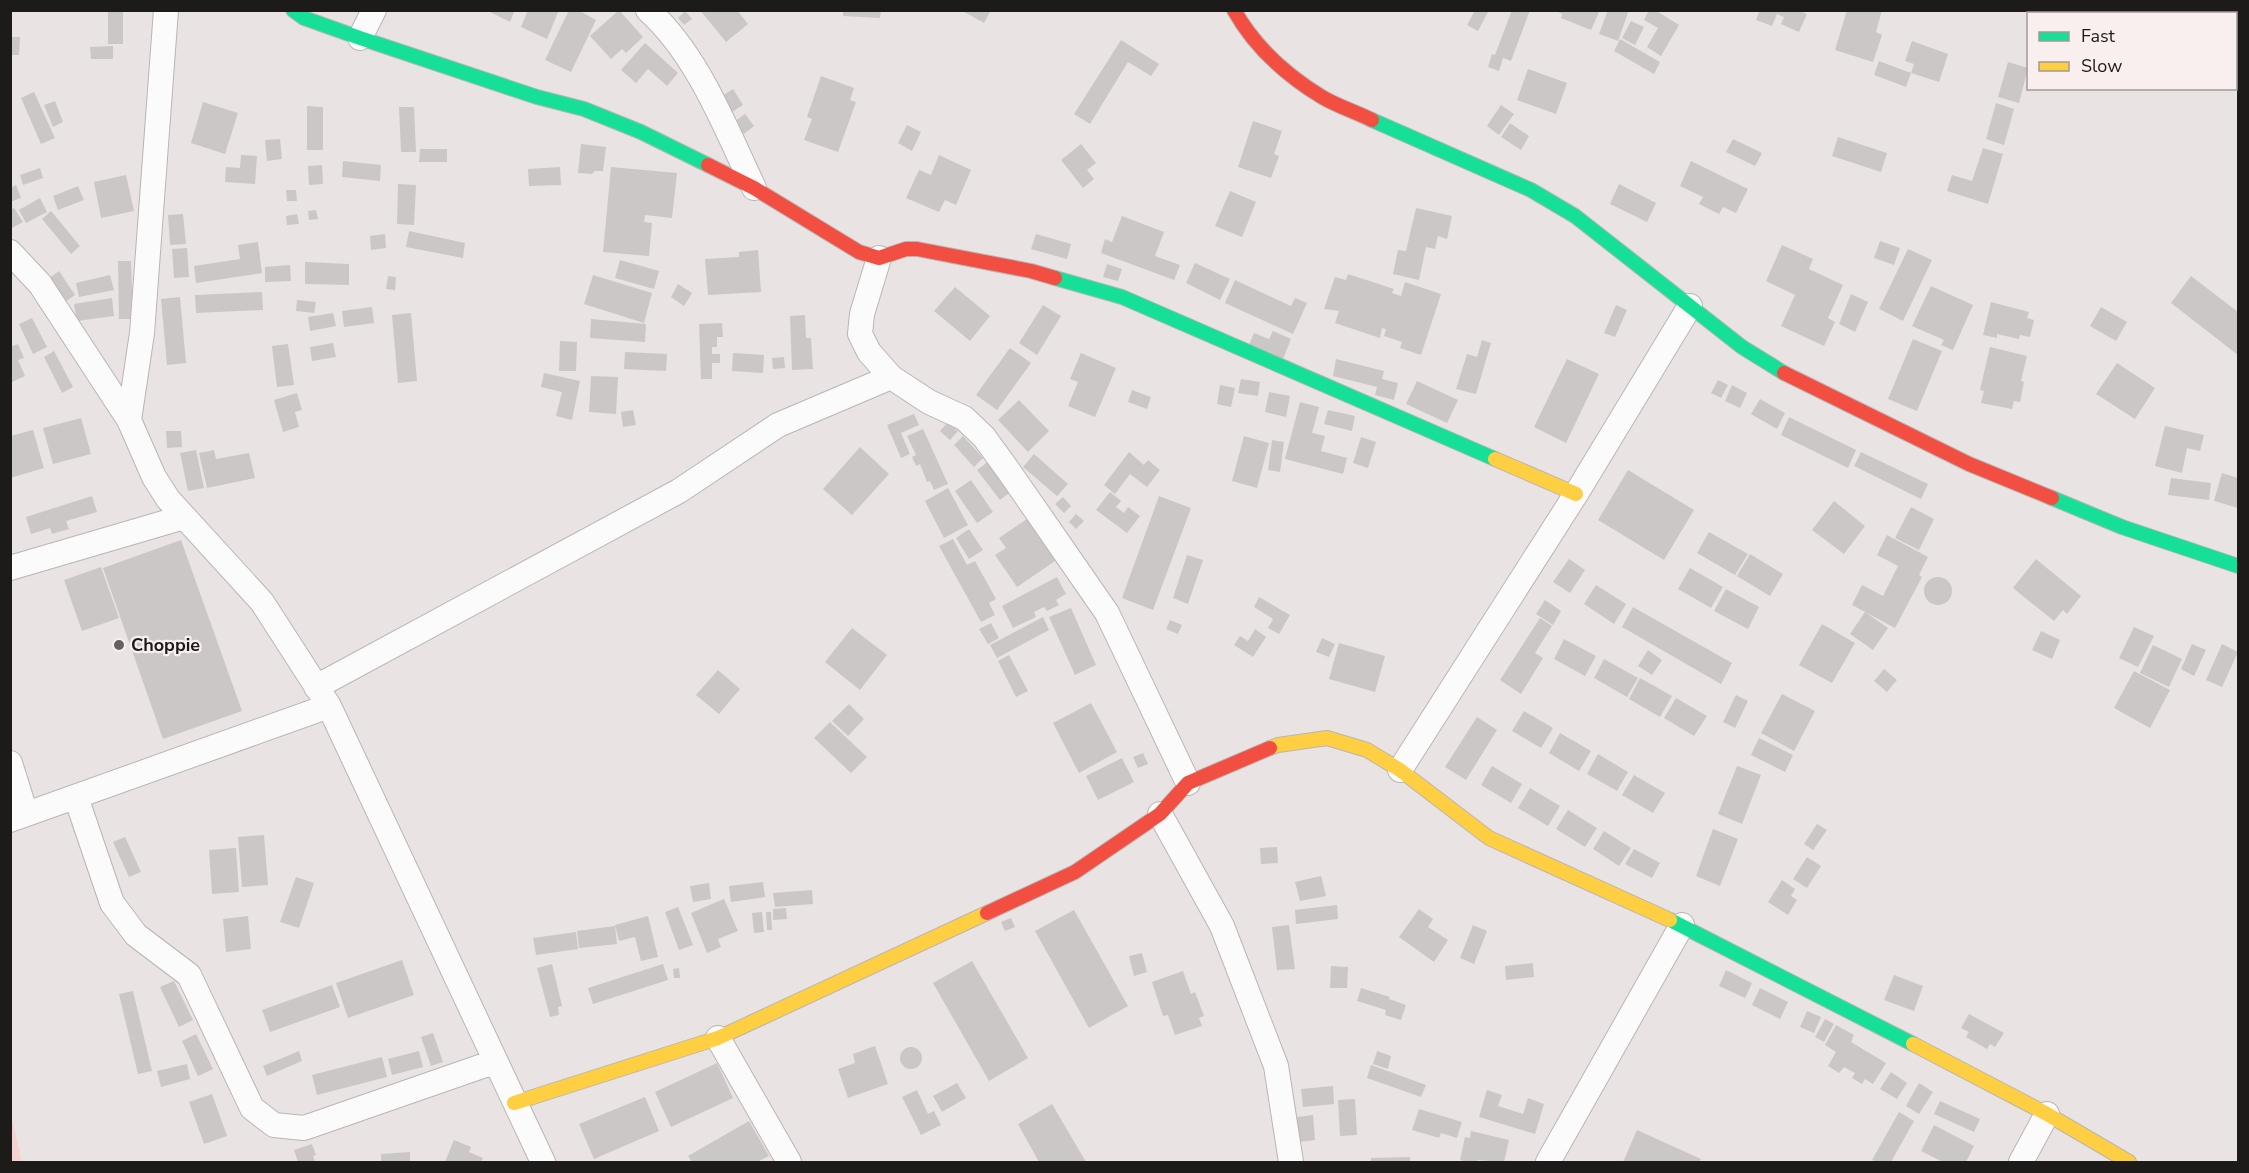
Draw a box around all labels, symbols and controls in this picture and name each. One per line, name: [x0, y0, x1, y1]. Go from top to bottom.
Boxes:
legend: [2027, 12, 2237, 90]
text: Fast: [2081, 24, 2116, 48]
text: Slow: [2081, 54, 2122, 78]
place label: Choppie: [131, 633, 200, 657]
marker: Choppie: [112, 638, 126, 652]

